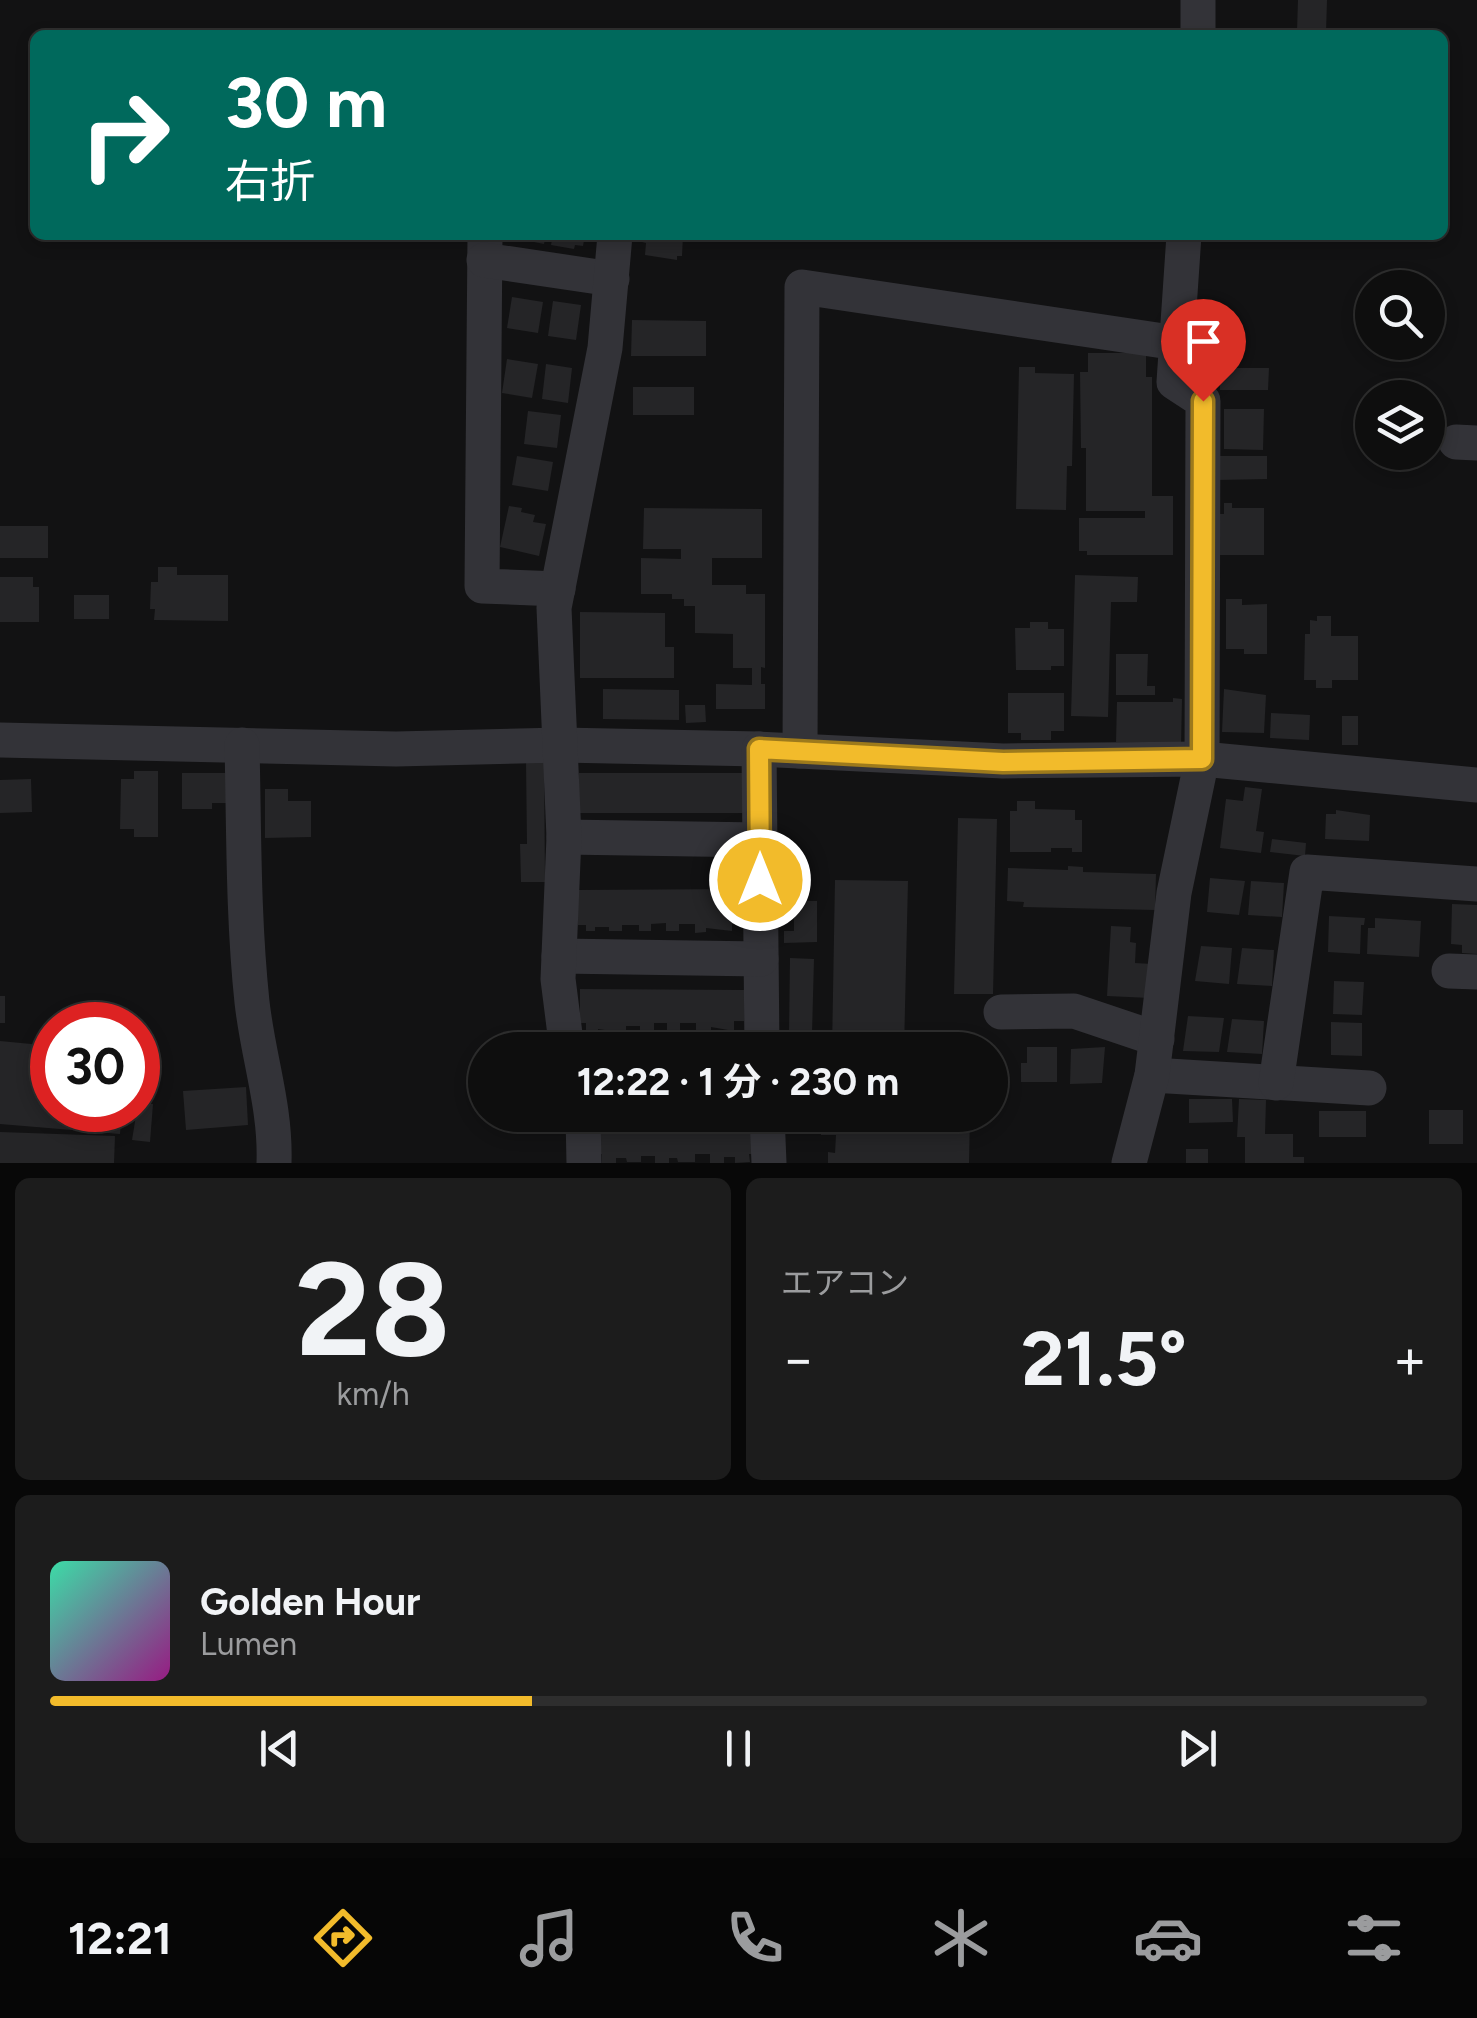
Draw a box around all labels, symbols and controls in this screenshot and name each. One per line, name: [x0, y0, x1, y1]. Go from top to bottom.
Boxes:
text: 30 m: [225, 60, 387, 145]
icon: right: [60, 70, 190, 200]
text: 右折: [225, 154, 315, 208]
map controls: [1355, 270, 1445, 470]
button: search: [1355, 270, 1445, 360]
pin: [1161, 299, 1246, 402]
icon: arrive: [1176, 314, 1231, 369]
button: layers: [1355, 380, 1445, 470]
position arrow: [708, 828, 812, 932]
speed limit sign: 30: [30, 1002, 160, 1132]
text: 12:22 · 1 分 · 230 m: [577, 1059, 899, 1105]
text: 28: [296, 1232, 450, 1388]
text: エアコン: [781, 1264, 909, 1302]
text: 21.5°: [1021, 1314, 1187, 1404]
text: −: [781, 1326, 815, 1392]
text: +: [1393, 1326, 1427, 1392]
text: km/h: [336, 1375, 410, 1413]
text: Golden Hour: [200, 1579, 421, 1625]
text: Lumen: [200, 1625, 297, 1663]
icon: previous: [252, 1721, 307, 1776]
icon: pause: [711, 1721, 766, 1776]
icon: next: [1170, 1721, 1225, 1776]
icon: directions: [308, 1903, 378, 1973]
icon: music: [514, 1903, 584, 1973]
icon: phone: [720, 1903, 790, 1973]
icon: climate: [926, 1903, 996, 1973]
icon: car: [1133, 1903, 1203, 1973]
icon: filters: [1339, 1903, 1409, 1973]
text: 12:21: [68, 1911, 172, 1965]

